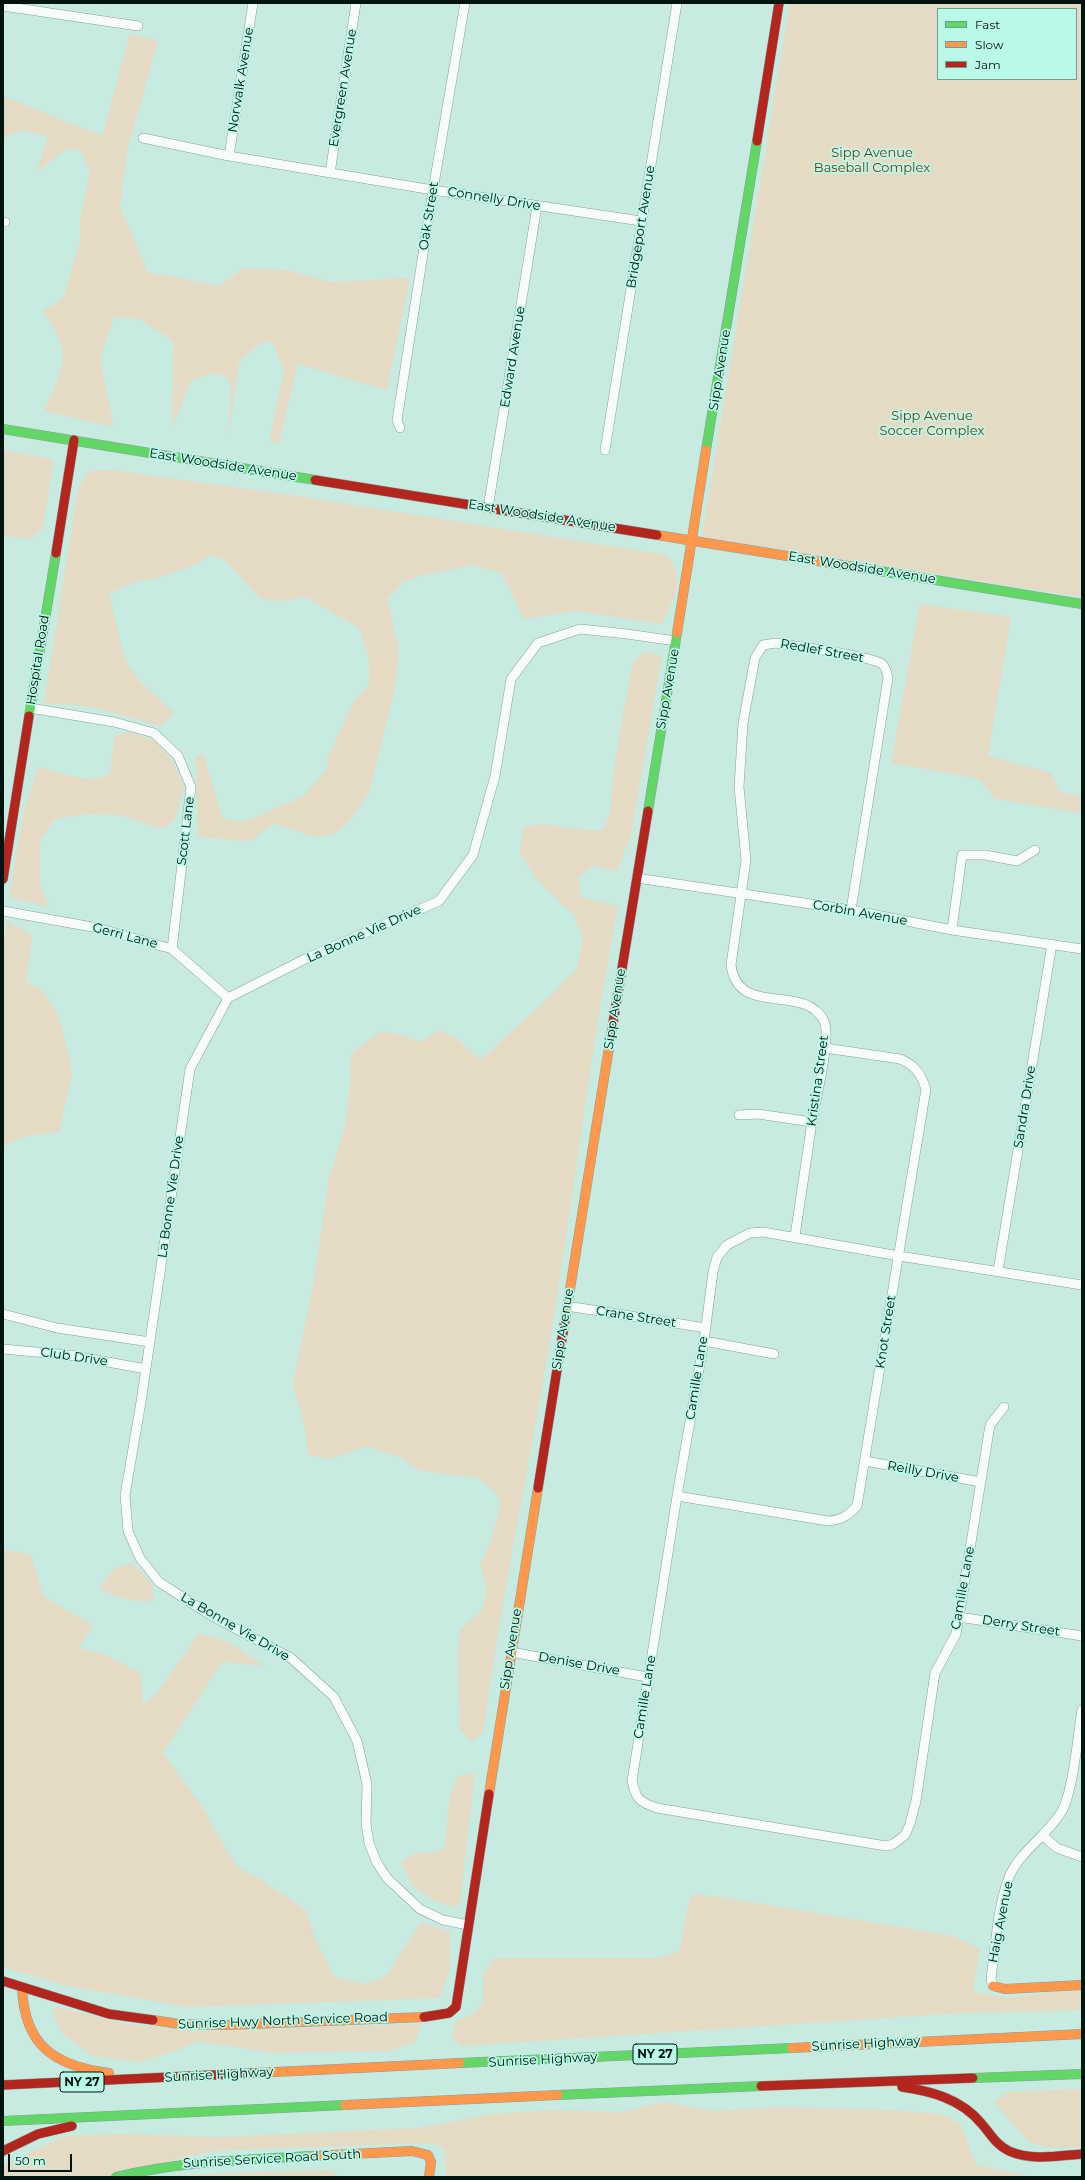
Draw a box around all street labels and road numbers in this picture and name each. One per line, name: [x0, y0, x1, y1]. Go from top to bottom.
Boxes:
street label: Norwalk Avenue: [225, 26, 257, 134]
street label: Evergreen Avenue: [326, 28, 360, 148]
street label: Bridgeport Avenue: [624, 164, 658, 290]
street label: Oak Street: [416, 181, 442, 251]
street label: Connelly Drive: [446, 184, 542, 214]
street label: Edward Avenue: [497, 305, 529, 409]
street label: Sipp Avenue: [706, 328, 734, 412]
street label: East Woodside Avenue: [148, 446, 298, 484]
street label: East Woodside Avenue: [467, 497, 617, 535]
street label: East Woodside Avenue: [787, 549, 937, 587]
street label: Hospital Road: [23, 614, 53, 706]
street label: Redlef Street: [779, 636, 865, 666]
street label: Sipp Avenue: [653, 647, 683, 731]
street label: Scott Lane: [174, 796, 198, 866]
street label: Corbin Avenue: [811, 897, 909, 929]
street label: La Bonne Vie Drive: [305, 902, 423, 966]
street label: Gerri Lane: [91, 920, 159, 952]
street label: Sipp Avenue: [601, 967, 629, 1051]
street label: Kristina Street: [804, 1034, 832, 1128]
street label: Sandra Drive: [1011, 1065, 1039, 1149]
street label: La Bonne Vie Drive: [155, 1135, 187, 1259]
street label: Sipp Avenue: [549, 1287, 577, 1371]
street label: Knot Street: [873, 1294, 899, 1370]
street label: Crane Street: [595, 1303, 677, 1331]
street label: Camille Lane: [683, 1335, 711, 1421]
street label: Club Drive: [39, 1345, 109, 1369]
street label: Reilly Drive: [886, 1458, 960, 1486]
street label: Camille Lane: [948, 1545, 978, 1631]
street label: La Bonne Vie Drive: [178, 1589, 292, 1665]
street label: Sipp Avenue: [497, 1607, 525, 1691]
street label: Derry Street: [981, 1612, 1061, 1640]
street label: Denise Drive: [537, 1649, 621, 1679]
street label: Camille Lane: [631, 1654, 659, 1740]
street label: Haig Avenue: [985, 1880, 1017, 1964]
street label: Sunrise Hwy North Service Road: [178, 2010, 388, 2032]
street label: Sunrise Highway: [811, 2033, 921, 2055]
road number: NY 27: [633, 2044, 677, 2064]
street label: Sunrise Highway: [488, 2049, 598, 2071]
street label: Sunrise Highway: [164, 2064, 274, 2086]
road number: NY 27: [60, 2072, 104, 2092]
street label: Sunrise Service Road South: [183, 2147, 361, 2171]

